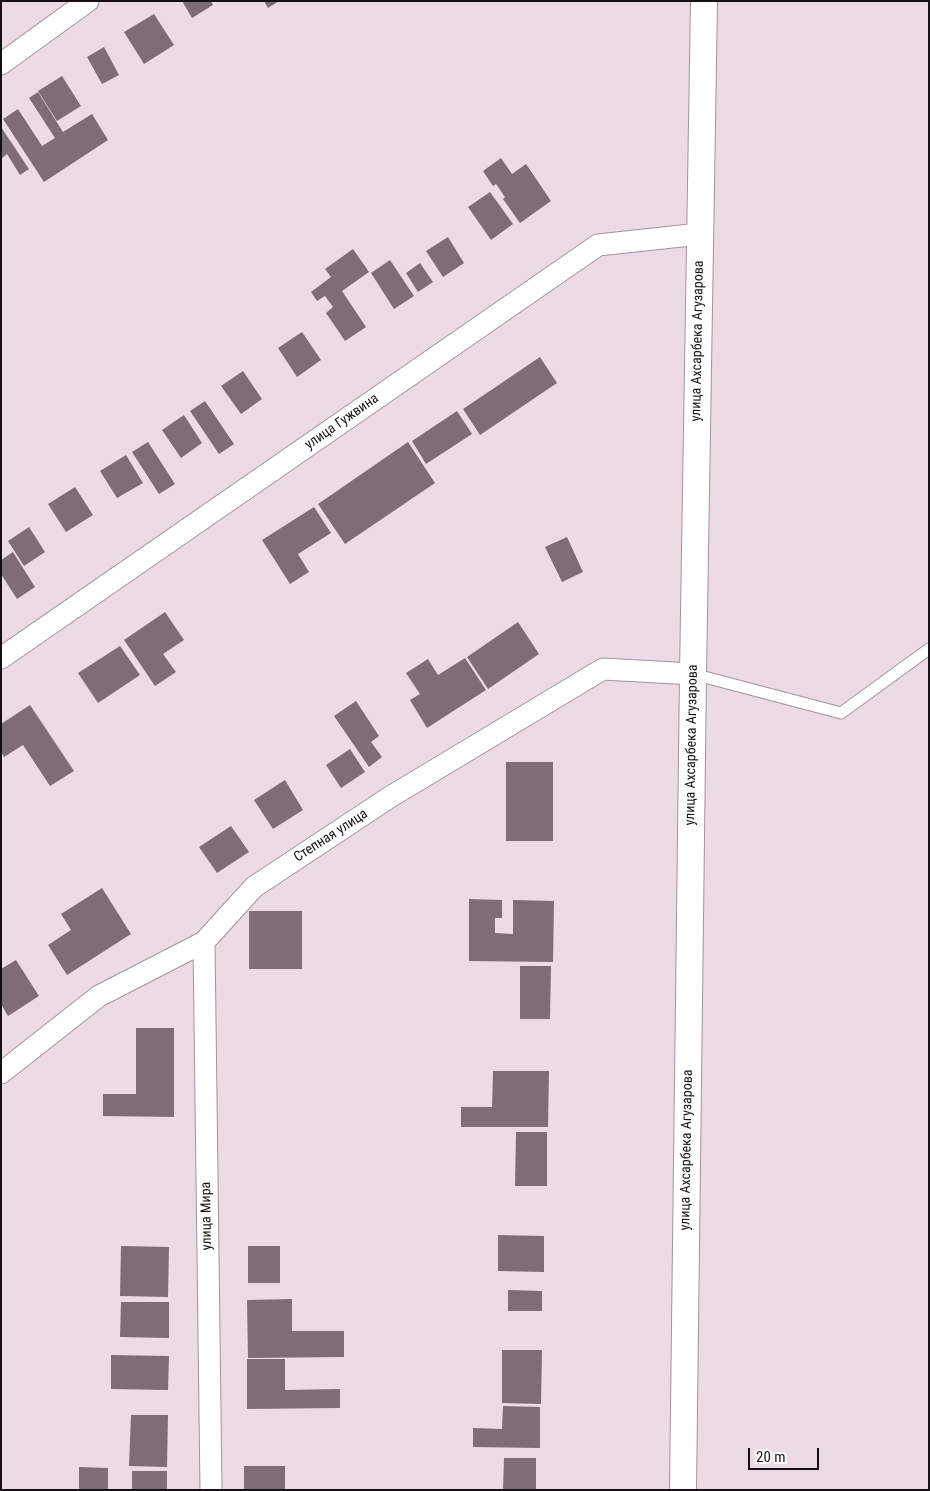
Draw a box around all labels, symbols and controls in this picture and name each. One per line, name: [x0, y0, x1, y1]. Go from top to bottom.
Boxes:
street label: улица Ахсарбека Агузарова: [688, 260, 708, 422]
street label: улица Гужвина: [302, 390, 382, 454]
street label: улица Ахсарбека Агузарова: [682, 664, 702, 826]
street label: Степная улица: [291, 806, 371, 866]
street label: улица Ахсарбека Агузарова: [677, 1069, 697, 1231]
street label: улица Мира: [198, 1182, 216, 1250]
scale bar: [750, 1438, 821, 1470]
text: 20 m: [756, 1448, 786, 1466]

